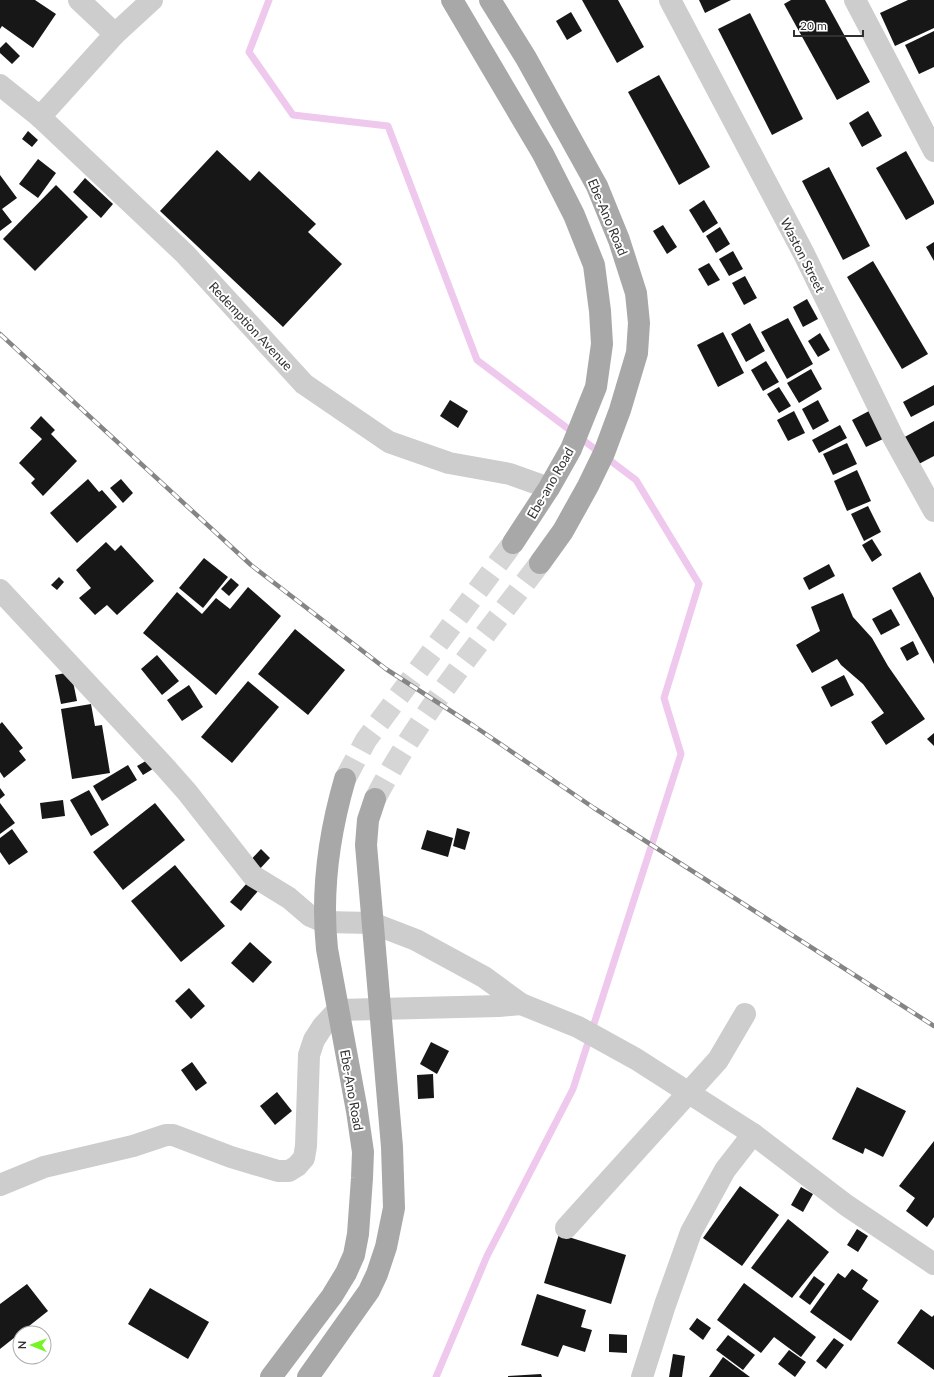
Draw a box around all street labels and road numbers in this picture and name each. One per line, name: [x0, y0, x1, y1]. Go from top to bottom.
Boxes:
street label: Ebe-Ano Road: [585, 176, 631, 258]
street label: Waston Street: [777, 215, 829, 295]
street label: Redemption Avenue: [206, 278, 296, 374]
street label: Ebe-ano Road: [523, 445, 577, 521]
street label: Ebe-Ano Road: [337, 1048, 367, 1132]

